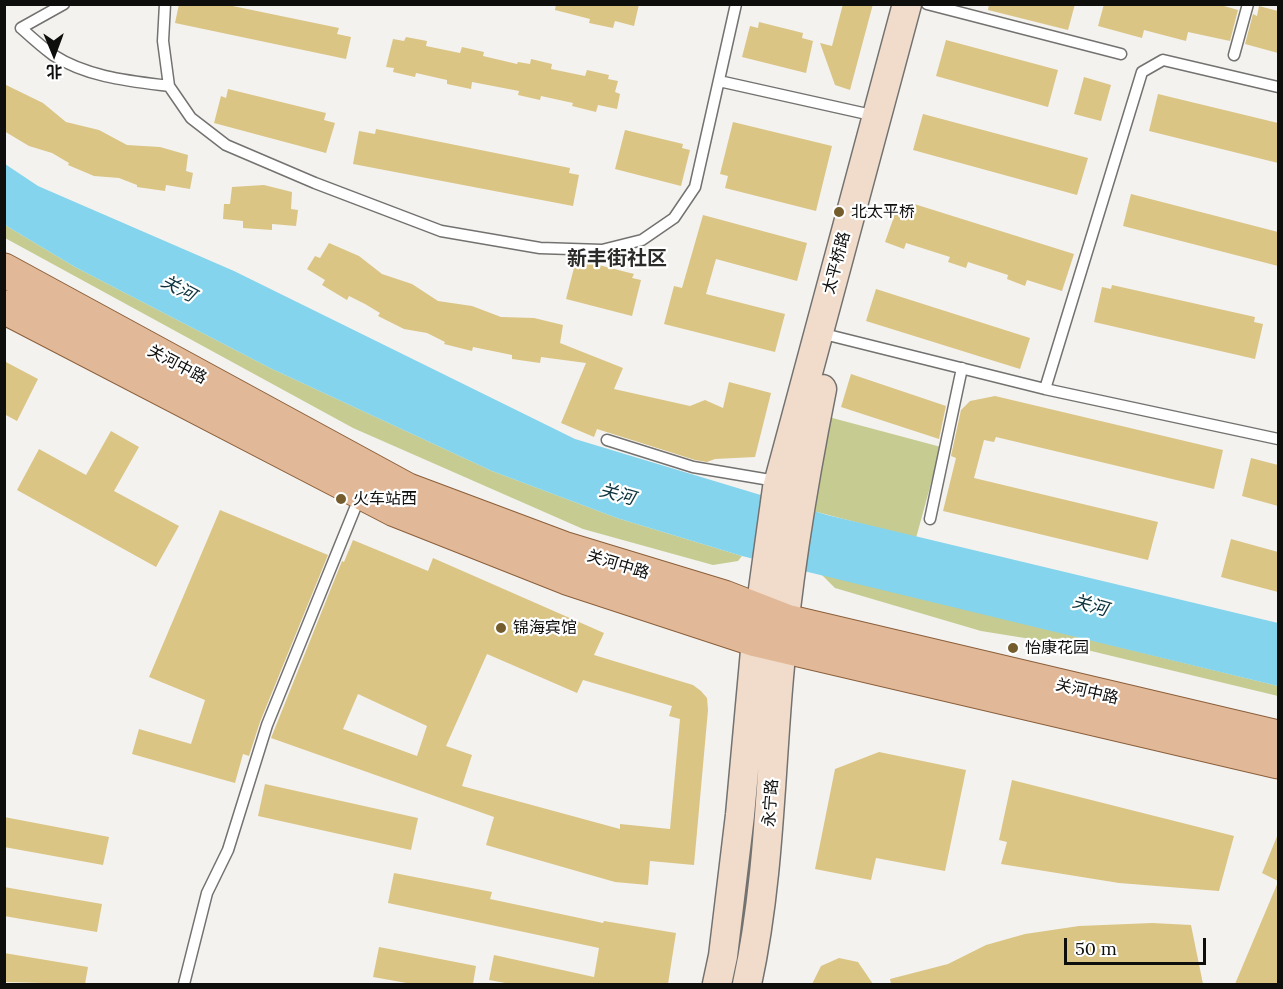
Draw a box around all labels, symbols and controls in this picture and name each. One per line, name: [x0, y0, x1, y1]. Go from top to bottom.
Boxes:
north arrow: [24, 24, 84, 84]
text: 北: [46, 62, 63, 82]
place label: 北太平桥: [851, 202, 915, 222]
marker: 北太平桥: [832, 205, 846, 219]
street label: 太平桥路: [819, 230, 855, 296]
district label: 新丰街社区: [567, 247, 667, 271]
water label: 关河: [157, 271, 199, 307]
street label: 关河中路: [144, 342, 210, 388]
water label: 关河: [597, 480, 637, 510]
place label: 火车站西: [353, 489, 417, 509]
marker: 火车站西: [334, 492, 348, 506]
street label: 关河中路: [585, 546, 651, 584]
water label: 关河: [1070, 591, 1110, 621]
place label: 锦海宾馆: [513, 618, 577, 638]
marker: 锦海宾馆: [494, 621, 508, 635]
place label: 怡康花园: [1025, 638, 1089, 658]
marker: 怡康花园: [1006, 641, 1020, 655]
street label: 关河中路: [1054, 675, 1120, 709]
street label: 永宁路: [760, 778, 782, 828]
scale bar: [1067, 926, 1210, 964]
text: 50 m: [1075, 937, 1117, 960]

